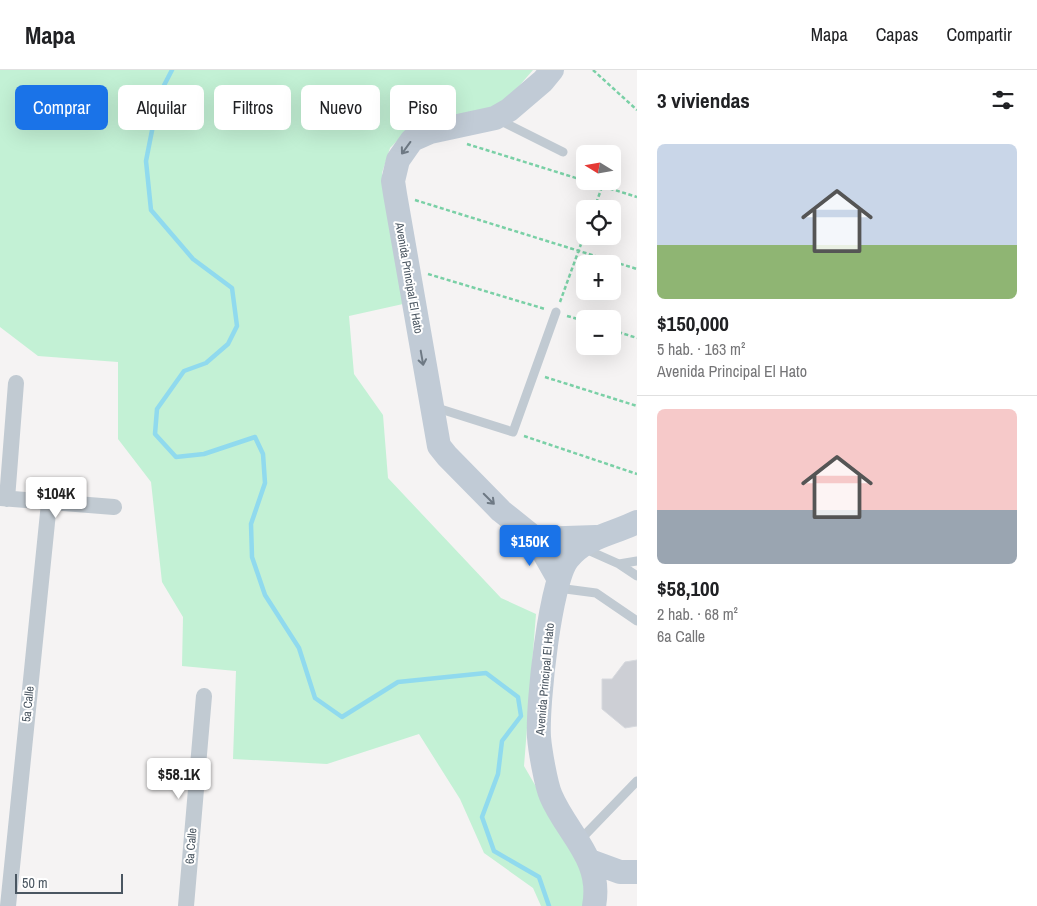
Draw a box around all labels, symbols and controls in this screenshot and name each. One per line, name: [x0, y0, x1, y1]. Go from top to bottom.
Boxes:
text: Mapa: [25, 19, 75, 51]
text: Mapa: [811, 22, 848, 47]
text: Capas: [876, 22, 918, 47]
text: Compartir: [946, 22, 1012, 47]
chip: Comprar: [15, 85, 108, 130]
chip: Alquilar: [118, 85, 204, 130]
chip: Filtros: [214, 85, 291, 130]
chip: Nuevo: [301, 85, 380, 130]
chip: Piso: [390, 85, 456, 130]
text: 3 viviendas: [657, 86, 750, 115]
icon: filters: [989, 86, 1017, 114]
one-way arrow: [401, 141, 411, 155]
north arrow: [576, 145, 621, 190]
map controls: [576, 145, 621, 355]
icon: home: [792, 176, 882, 266]
button: locate: [576, 200, 621, 245]
street label: Avenida Principal El Hato: [391, 220, 427, 335]
button: +: [576, 255, 621, 300]
text: $150,000: [657, 309, 729, 338]
button: −: [576, 310, 621, 355]
text: 5 hab. · 163 m²: [657, 338, 745, 360]
one-way arrow: [418, 349, 428, 365]
text: Avenida Principal El Hato: [657, 360, 807, 382]
icon: home: [792, 442, 882, 532]
pin: $104K: [21, 476, 91, 519]
text: $104K: [37, 482, 75, 504]
one-way arrow: [482, 493, 495, 505]
pin: $150K: [495, 524, 565, 567]
text: $150K: [511, 530, 549, 552]
text: $58,100: [657, 574, 719, 603]
text: 2 hab. · 68 m²: [657, 603, 738, 625]
street label: Avenida Principal El Hato: [532, 622, 558, 737]
text: 6a Calle: [657, 625, 705, 647]
street label: 5a Calle: [18, 685, 38, 723]
pin: $58.1K: [138, 758, 220, 800]
text: $58.1K: [158, 763, 200, 785]
street label: 6a Calle: [181, 827, 201, 865]
scale bar: [15, 871, 122, 894]
text: 50 m: [22, 874, 48, 892]

